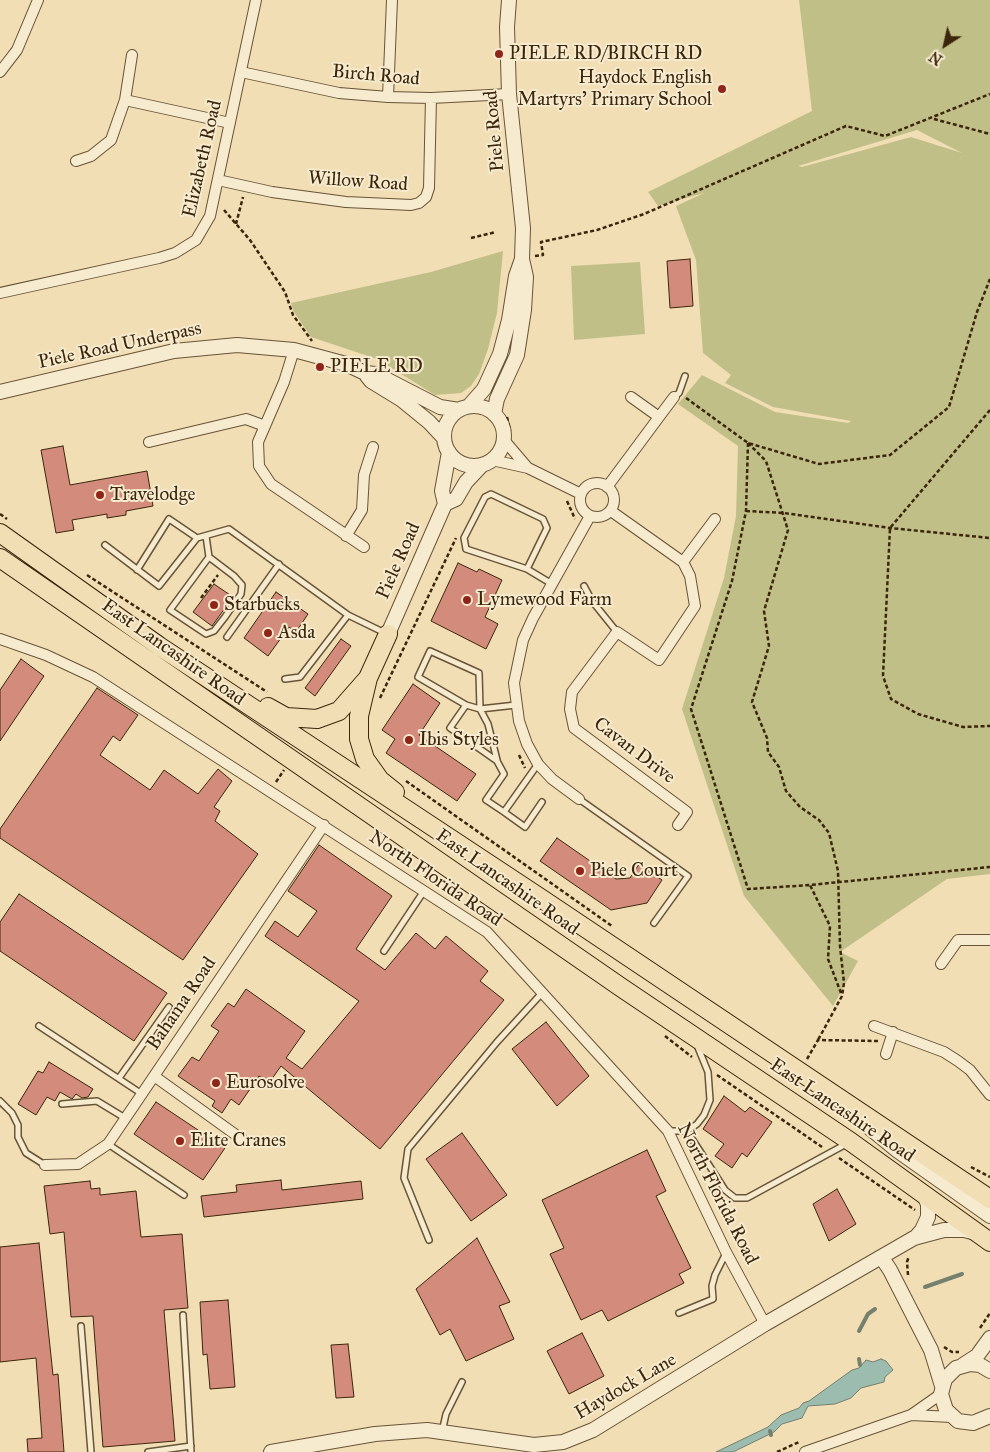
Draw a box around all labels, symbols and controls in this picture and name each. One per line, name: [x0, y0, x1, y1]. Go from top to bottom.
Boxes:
north arrow: [920, 20, 970, 70]
place label: PIELE RD/BIRCH RD: [509, 43, 702, 65]
text: N: [926, 47, 946, 68]
marker: PIELE RD/BIRCH RD: [493, 48, 505, 60]
street label: Birch Road: [331, 61, 421, 91]
place label: Haydock English Martyrs' Primary School: [518, 67, 712, 111]
marker: Haydock English Martyrs' Primary School: [716, 83, 728, 95]
street label: Piele Road: [480, 89, 510, 173]
street label: Elizabeth Road: [178, 98, 228, 220]
street label: Willow Road: [307, 167, 409, 197]
street label: Piele Road Underpass: [36, 318, 204, 374]
place label: PIELE RD: [330, 356, 423, 378]
marker: PIELE RD: [314, 361, 326, 373]
place label: Travelodge: [110, 484, 195, 506]
marker: Travelodge: [94, 489, 106, 501]
street label: Piele Road: [372, 519, 426, 603]
place label: Lymewood Farm: [477, 589, 612, 611]
place label: Starbucks: [224, 594, 300, 616]
marker: Lymewood Farm: [461, 594, 473, 606]
street label: East Lancashire Road: [97, 595, 249, 711]
marker: Starbucks: [208, 599, 220, 611]
place label: Asda: [278, 622, 315, 644]
marker: Asda: [262, 627, 274, 639]
street label: Cavan Drive: [589, 713, 679, 789]
place label: Ibis Styles: [419, 729, 499, 751]
marker: Ibis Styles: [403, 734, 415, 746]
street label: East Lancashire Road: [431, 825, 583, 941]
street label: North Florida Road: [364, 826, 506, 932]
place label: Piele Court: [590, 860, 678, 882]
marker: Piele Court: [574, 865, 586, 877]
street label: Bahama Road: [142, 953, 222, 1055]
street label: East Lancashire Road: [765, 1054, 919, 1168]
place label: Eurosolve: [226, 1072, 305, 1094]
marker: Eurosolve: [210, 1077, 222, 1089]
street label: North Florida Road: [672, 1120, 762, 1268]
place label: Elite Cranes: [190, 1130, 286, 1152]
marker: Elite Cranes: [174, 1135, 186, 1147]
street label: Haydock Lane: [571, 1349, 681, 1425]

